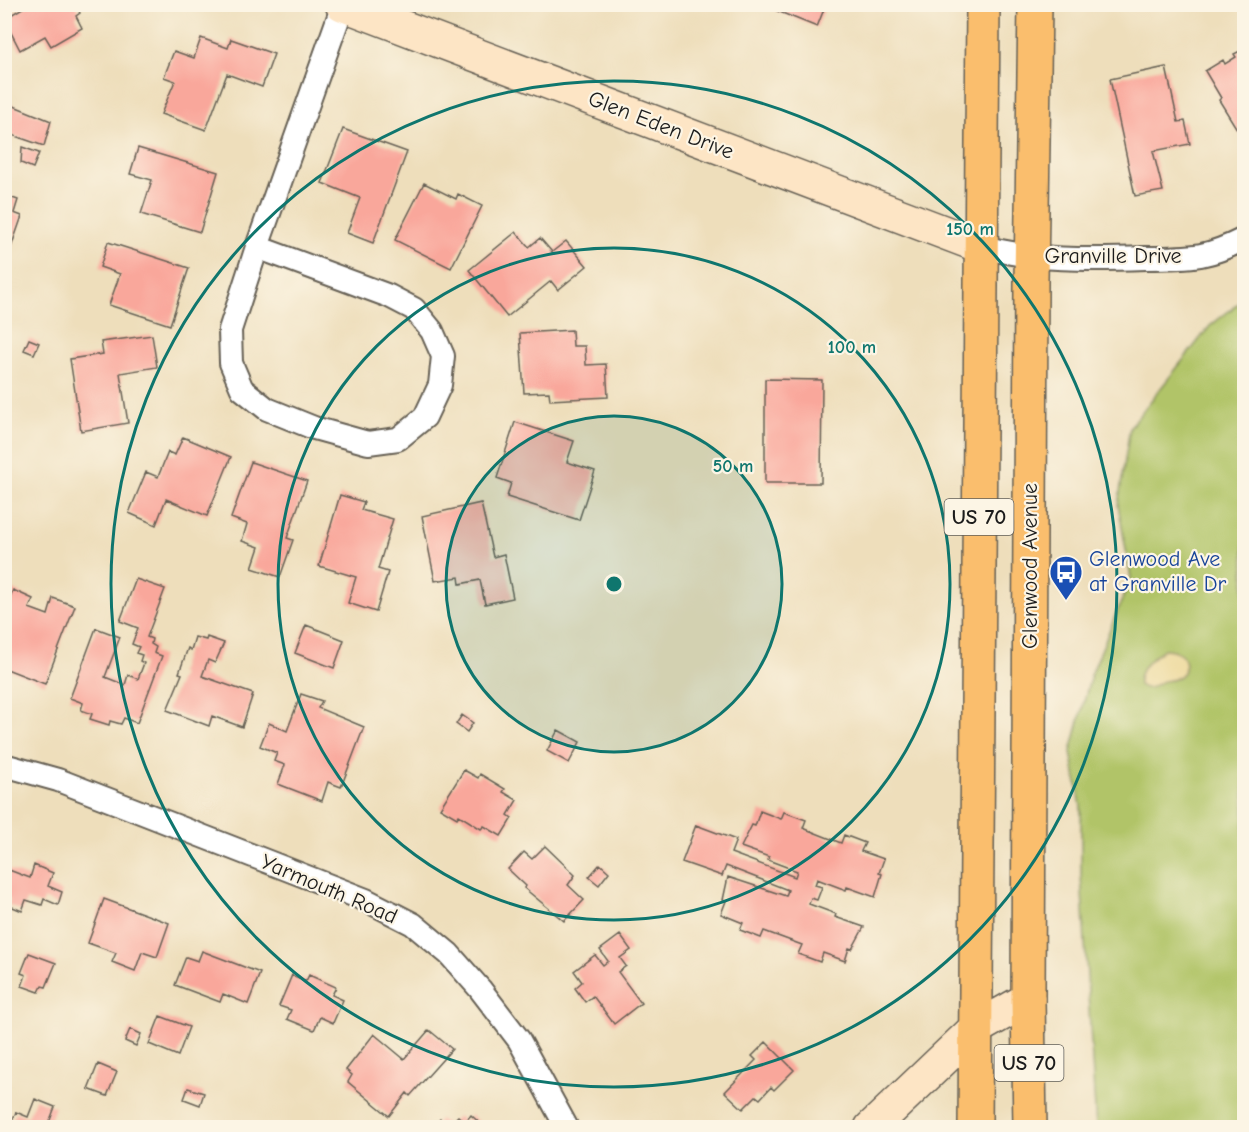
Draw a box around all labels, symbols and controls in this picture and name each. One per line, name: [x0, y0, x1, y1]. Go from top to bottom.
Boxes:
street label: Glen Eden Drive: [584, 85, 738, 165]
text: 150 m: [946, 219, 994, 240]
street label: Granville Drive: [1044, 243, 1182, 269]
text: 100 m: [828, 337, 876, 358]
text: 50 m: [713, 456, 753, 477]
street label: Glenwood Avenue: [1017, 483, 1043, 649]
road number: US 70: [944, 499, 1014, 535]
place label: Glenwood Ave at Granville Dr: [1089, 546, 1227, 597]
bus stop icon: Glenwood Ave at Granville Dr: [1048, 554, 1084, 601]
centre of rings: [604, 574, 624, 594]
street label: Yarmouth Road: [257, 849, 401, 929]
road number: US 70: [994, 1045, 1064, 1081]

